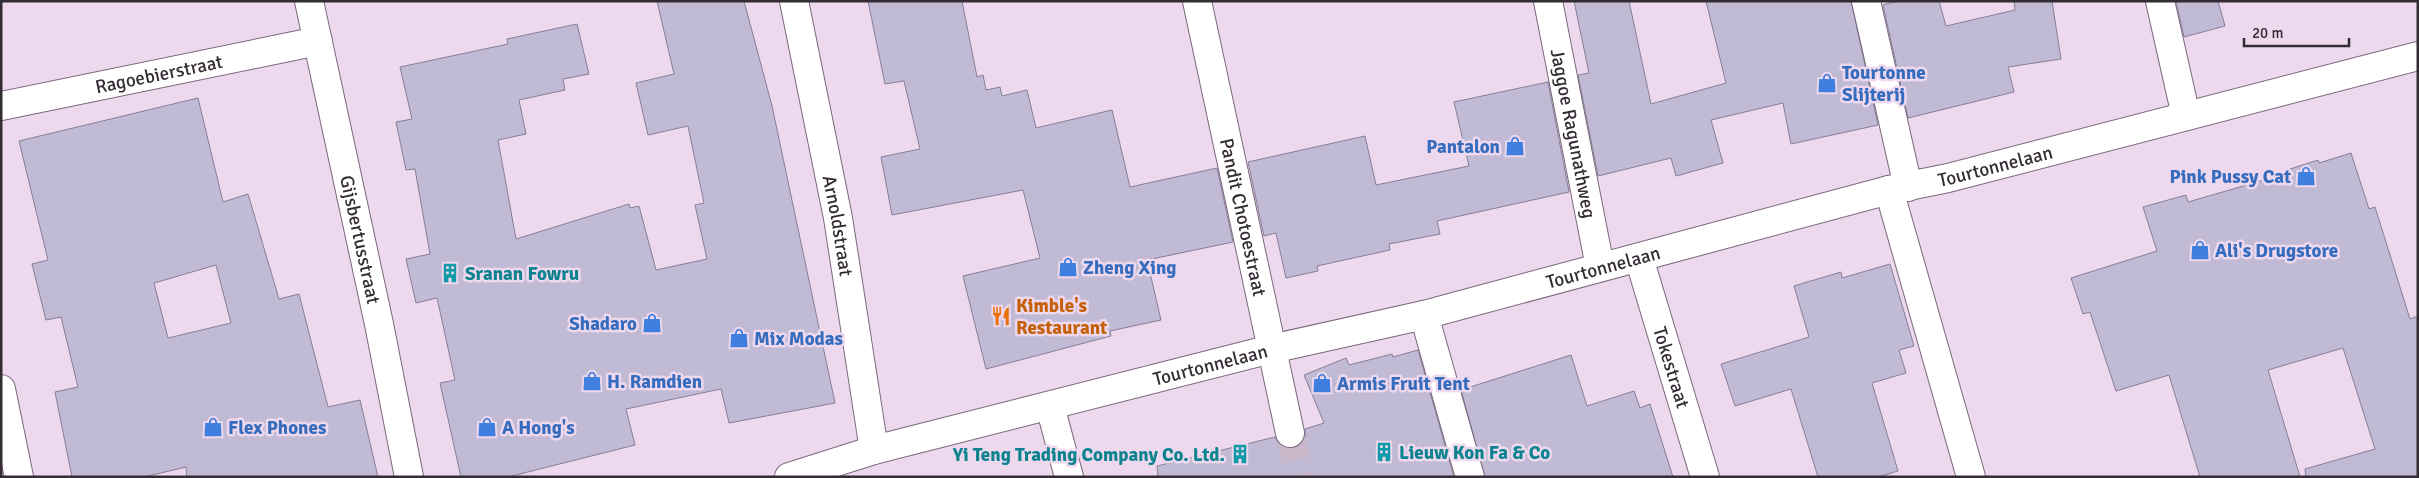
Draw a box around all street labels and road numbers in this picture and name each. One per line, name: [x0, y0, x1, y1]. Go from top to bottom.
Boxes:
street label: Jaggoe Ragunathweg: [1545, 47, 1601, 220]
street label: Ragoebierstraat: [93, 50, 225, 99]
street label: Pandit Chotoestraat: [1214, 136, 1271, 299]
street label: Tourtonnelaan: [1936, 140, 2055, 193]
street label: Gijsbertusstraat: [334, 173, 385, 307]
street label: Arnoldstraat: [817, 173, 858, 278]
street label: Tourtonnelaan: [1544, 241, 1663, 295]
street label: Tokestraat: [1647, 324, 1695, 411]
street label: Tourtonnelaan: [1151, 339, 1270, 392]

